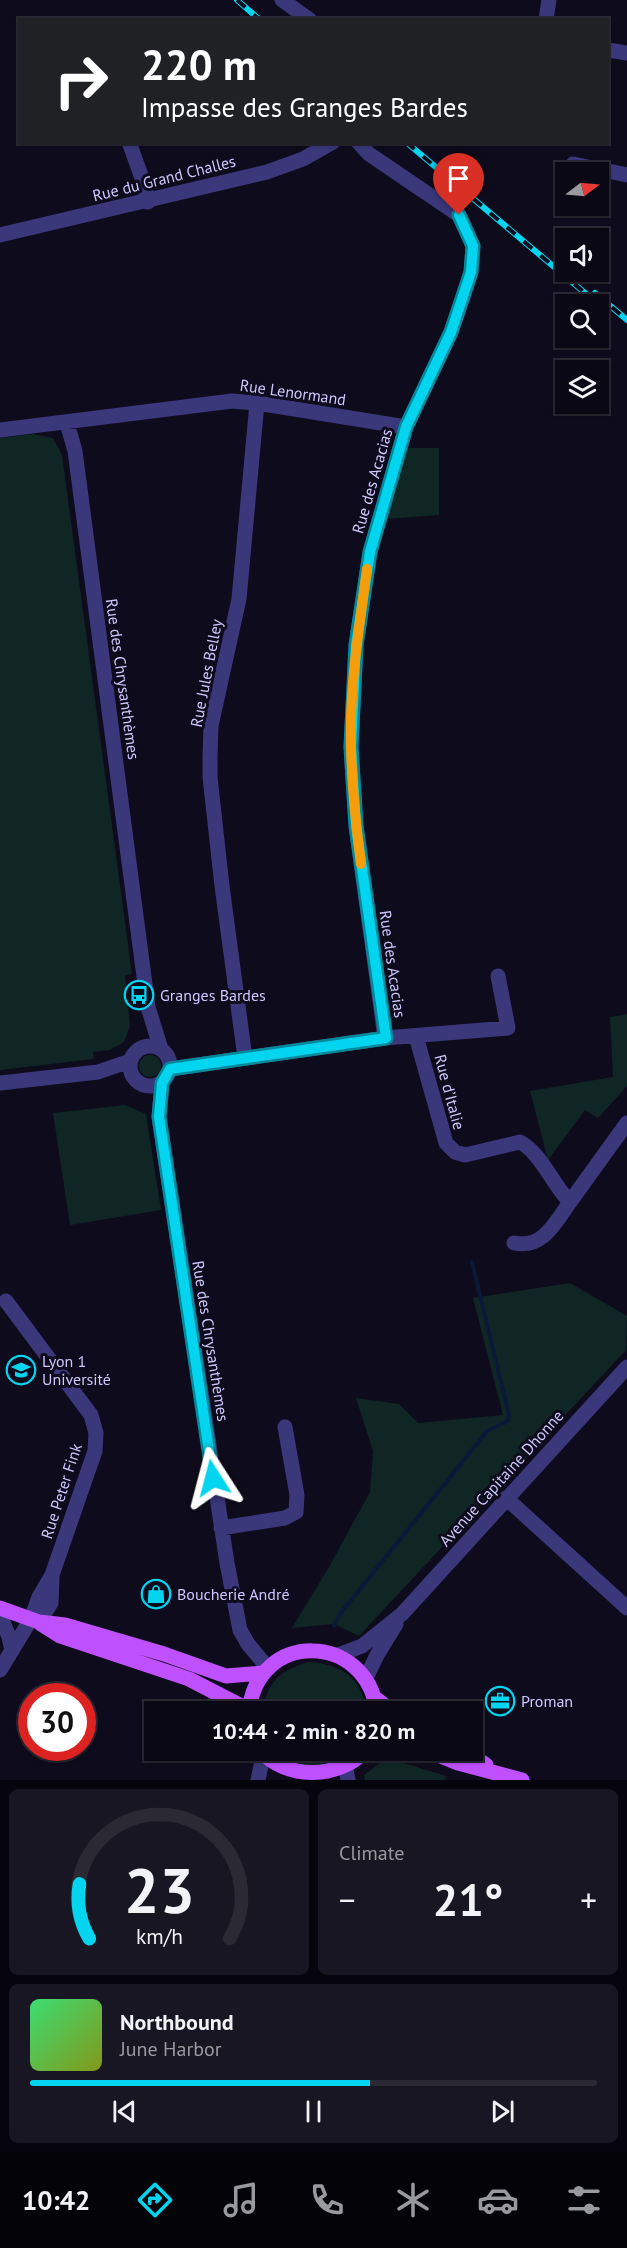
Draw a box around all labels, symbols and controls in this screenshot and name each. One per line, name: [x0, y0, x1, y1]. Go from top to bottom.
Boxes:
text: 220 m: [141, 37, 257, 92]
icon: right: [42, 42, 120, 120]
text: Impasse des Granges Bardes: [141, 90, 468, 124]
street label: Rue du Grand Challes: [90, 150, 238, 205]
pin: [433, 153, 484, 215]
icon: arrive: [442, 162, 475, 195]
north arrow: [555, 162, 609, 216]
map controls: [555, 162, 609, 414]
button: sound: [555, 228, 609, 282]
button: search: [555, 294, 609, 348]
button: layers: [555, 360, 609, 414]
street label: Rue Lenormand: [239, 375, 347, 409]
street label: Rue des Acacias: [347, 426, 397, 536]
street label: Rue des Chrysanthèmes: [102, 597, 144, 761]
street label: Rue Jules Belley: [186, 617, 226, 729]
street label: Rue des Acacias: [376, 909, 410, 1019]
bus stop icon: Granges Bardes: [123, 979, 155, 1011]
place label: Granges Bardes: [160, 985, 266, 1005]
street label: Rue d’Italie: [430, 1052, 470, 1132]
street label: Rue des Chrysanthèmes: [188, 1259, 234, 1423]
place label: Lyon 1 Université: [42, 1351, 111, 1389]
school or university icon: Lyon 1 Université: [5, 1354, 37, 1386]
street label: Avenue Capitaine Dhonne: [435, 1406, 567, 1550]
street label: Rue Peter Fink: [36, 1441, 86, 1541]
position arrow: [181, 1446, 245, 1510]
shop icon: Boucherie André: [140, 1578, 172, 1610]
place label: Boucherie André: [177, 1584, 290, 1604]
speed limit sign: 30: [18, 1683, 96, 1761]
office icon: Proman: [484, 1685, 516, 1717]
place label: Proman: [521, 1691, 573, 1711]
text: 10:44 · 2 min · 820 m: [212, 1717, 415, 1745]
text: Climate: [339, 1840, 405, 1866]
text: 23: [124, 1849, 194, 1930]
text: 21°: [433, 1870, 503, 1928]
text: −: [339, 1878, 356, 1921]
text: +: [580, 1878, 597, 1921]
text: km/h: [135, 1922, 182, 1950]
text: Northbound: [120, 2008, 234, 2036]
text: June Harbor: [120, 2036, 222, 2062]
icon: previous: [108, 2095, 141, 2128]
icon: pause: [297, 2095, 330, 2128]
icon: next: [486, 2095, 519, 2128]
icon: directions: [134, 2179, 176, 2221]
icon: music: [220, 2179, 262, 2221]
icon: phone: [306, 2179, 348, 2221]
icon: climate: [392, 2179, 434, 2221]
icon: car: [477, 2179, 519, 2221]
icon: filters: [563, 2179, 605, 2221]
text: 10:42: [22, 2183, 90, 2217]

